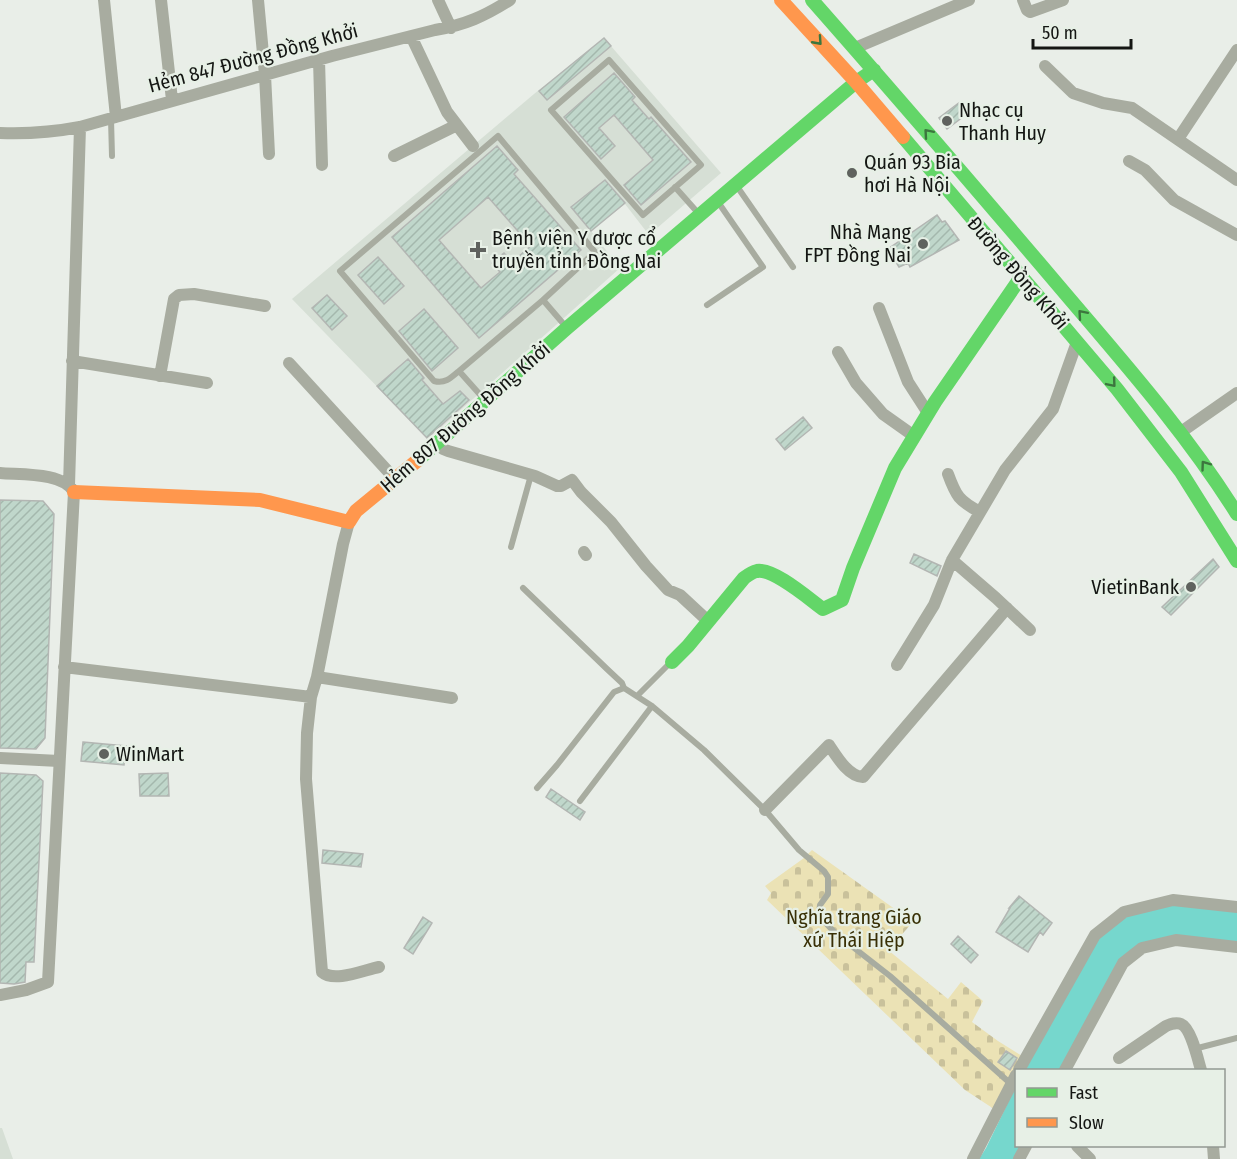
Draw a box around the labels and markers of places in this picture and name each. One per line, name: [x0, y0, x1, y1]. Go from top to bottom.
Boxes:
place label: Nhạc cụ Thanh Huy: [959, 98, 1046, 145]
marker: Nhạc cụ Thanh Huy: [940, 114, 954, 128]
place label: Quán 93 Bia hơi Hà Nội: [864, 150, 961, 197]
marker: Quán 93 Bia hơi Hà Nội: [845, 166, 859, 180]
place label: Nhà Mạng FPT Đồng Nai: [804, 220, 912, 267]
place label: Bệnh viện Y dược cổ truyền tỉnh Đồng Nai: [492, 226, 661, 273]
marker: Nhà Mạng FPT Đồng Nai: [916, 237, 930, 251]
marker: Bệnh viện Y dược cổ truyền tỉnh Đồng Nai: [469, 241, 487, 259]
place label: VietinBank: [1091, 575, 1180, 599]
marker: VietinBank: [1184, 580, 1198, 594]
place label: WinMart: [116, 742, 185, 766]
marker: WinMart: [97, 747, 111, 761]

